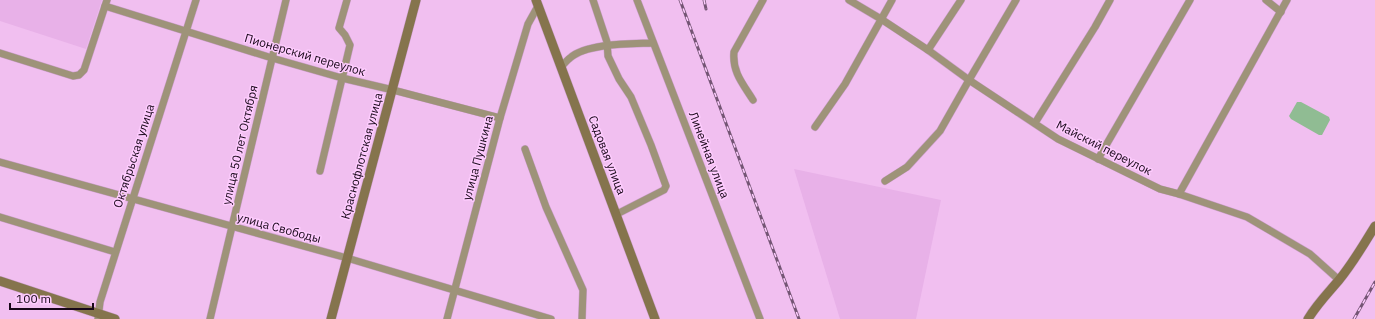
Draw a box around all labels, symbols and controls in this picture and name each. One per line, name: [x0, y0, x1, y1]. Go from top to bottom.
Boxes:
street label: Пионерский переулок: [243, 30, 368, 79]
street label: улица 50 лет Октября: [218, 84, 261, 206]
street label: Краснофлотская улица: [337, 90, 386, 221]
street label: Октябрьская улица: [110, 101, 158, 210]
street label: Линейная улица: [686, 109, 733, 201]
street label: улица Пушкина: [459, 113, 496, 202]
street label: Садовая улица: [585, 113, 630, 197]
street label: Майский переулок: [1054, 117, 1155, 178]
street label: улица Свободы: [235, 209, 323, 246]
scale bar: [10, 285, 93, 311]
text: 100 m: [16, 291, 51, 306]

